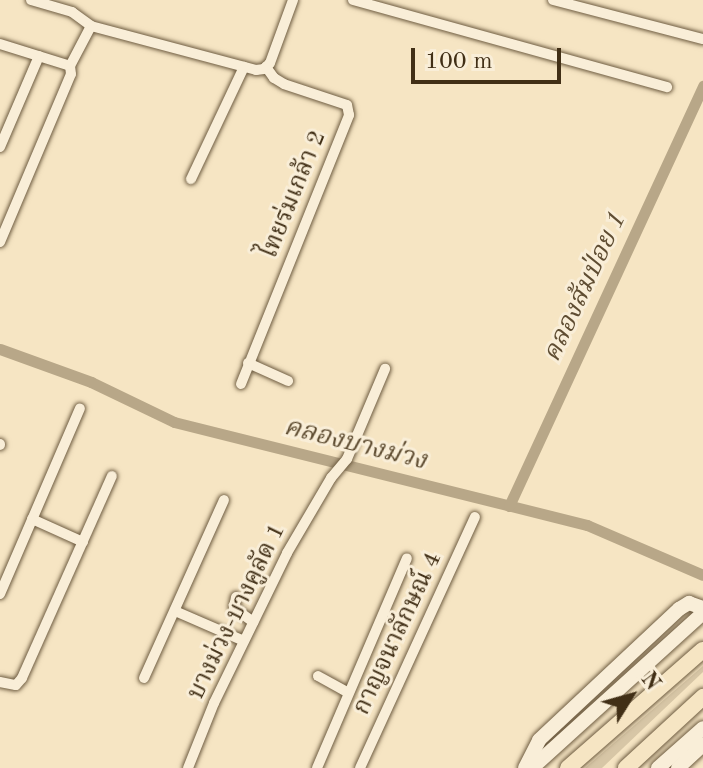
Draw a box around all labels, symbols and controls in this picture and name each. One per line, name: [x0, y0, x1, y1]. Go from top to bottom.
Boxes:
scale bar: [415, 32, 565, 82]
text: 100 m: [425, 50, 493, 74]
street label: ไทยร่มเกล้า 2: [256, 127, 334, 263]
water label: คลองส้มป่อย 1: [537, 207, 635, 367]
water label: คลองบางม่วง: [281, 412, 429, 478]
street label: บางม่วง-บางคูลัด 1: [183, 519, 293, 705]
street label: กาญจนาลักษณ์ 4: [349, 548, 449, 720]
north arrow: [591, 656, 671, 736]
text: N: [636, 668, 664, 695]

